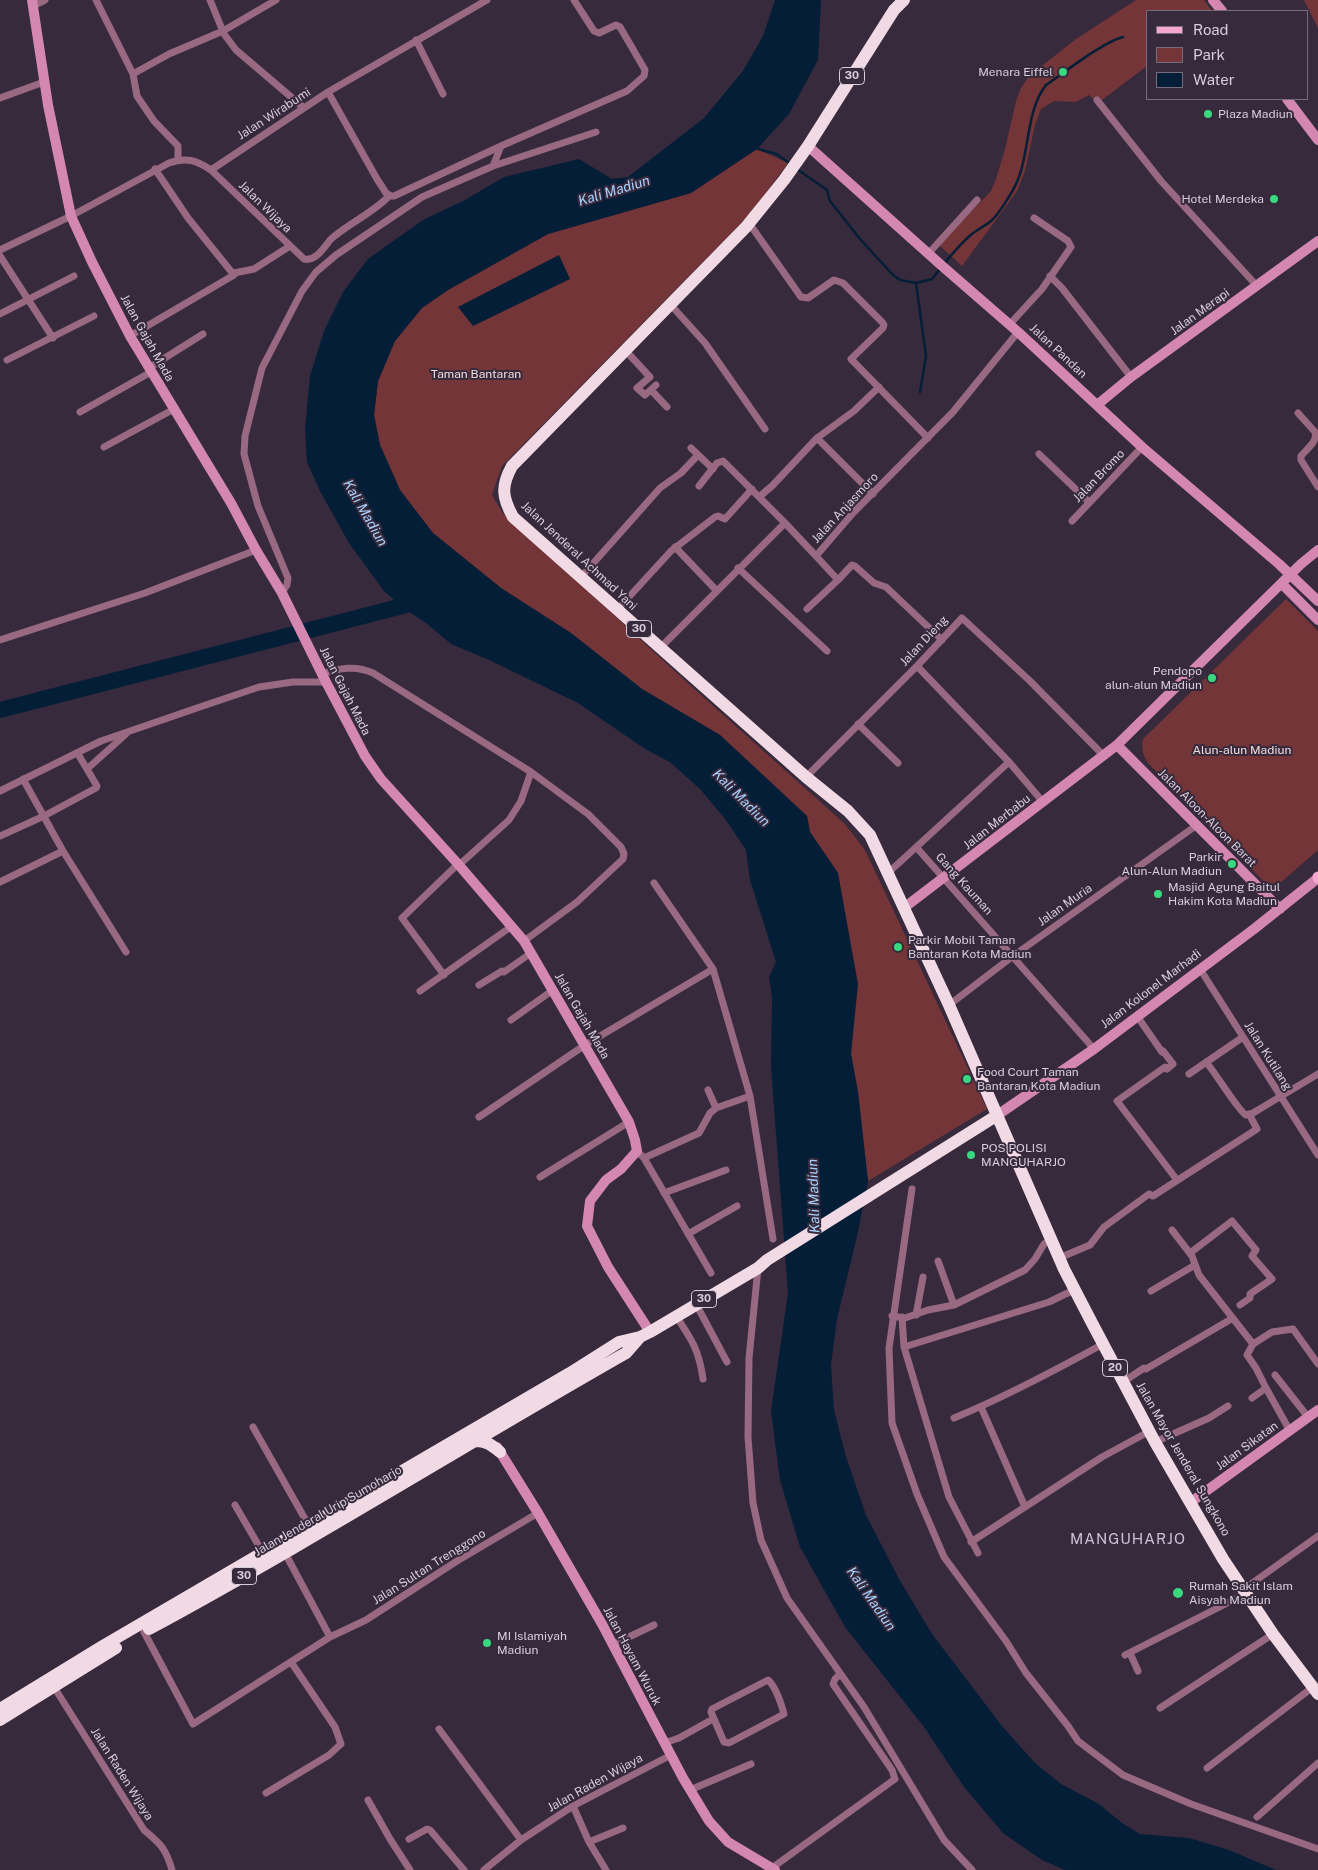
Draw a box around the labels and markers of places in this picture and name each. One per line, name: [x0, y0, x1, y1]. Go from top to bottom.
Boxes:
place label: Menara Eiffel: [978, 65, 1053, 79]
marker: Menara Eiffel: [1057, 66, 1069, 78]
place label: Plaza Madiun: [1218, 107, 1293, 121]
marker: Plaza Madiun: [1202, 108, 1214, 120]
place label: Hotel Merdeka: [1181, 192, 1264, 206]
marker: Hotel Merdeka: [1268, 193, 1280, 205]
place label: Pendopo alun-alun Madiun: [1105, 664, 1202, 692]
marker: Pendopo alun-alun Madiun: [1206, 672, 1218, 684]
place label: Parkir Alun-Alun Madiun: [1122, 850, 1222, 878]
marker: Parkir Alun-Alun Madiun: [1226, 858, 1238, 870]
place label: Masjid Agung Baitul Hakim Kota Madiun: [1168, 880, 1280, 908]
marker: Masjid Agung Baitul Hakim Kota Madiun: [1152, 888, 1164, 900]
place label: Parkir Mobil Taman Bantaran Kota Madiun: [908, 933, 1031, 961]
marker: Parkir Mobil Taman Bantaran Kota Madiun: [892, 941, 904, 953]
place label: Food Court Taman Bantaran Kota Madiun: [977, 1065, 1100, 1093]
marker: Food Court Taman Bantaran Kota Madiun: [961, 1073, 973, 1085]
place label: POS POLISI MANGUHARJO: [981, 1141, 1066, 1169]
marker: POS POLISI MANGUHARJO: [965, 1149, 977, 1161]
place label: Rumah Sakit Islam Aisyah Madiun: [1189, 1579, 1293, 1607]
marker: Rumah Sakit Islam Aisyah Madiun: [1171, 1586, 1185, 1600]
place label: MI Islamiyah Madiun: [497, 1629, 567, 1657]
marker: MI Islamiyah Madiun: [481, 1637, 493, 1649]

